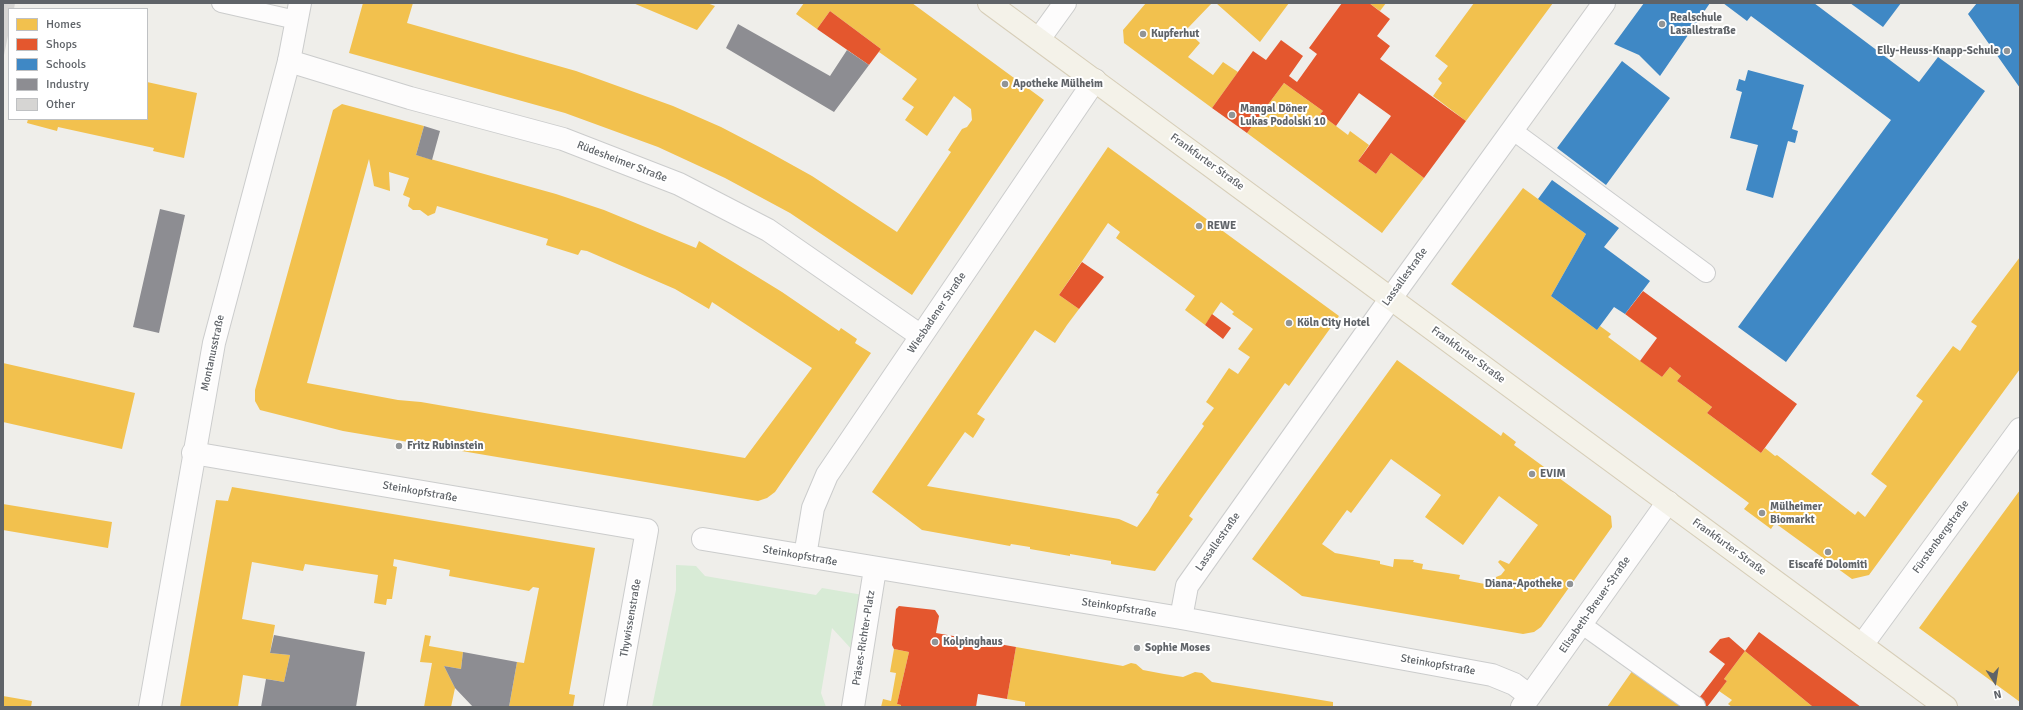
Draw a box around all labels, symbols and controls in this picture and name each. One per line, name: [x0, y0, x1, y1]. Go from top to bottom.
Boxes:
legend: [8, 8, 148, 120]
place label: Realschule Lasallestraße: [1670, 11, 1736, 37]
text: Homes: [46, 17, 81, 32]
marker: Realschule Lasallestraße: [1657, 19, 1667, 29]
place label: Kupferhut: [1151, 27, 1199, 41]
marker: Kupferhut: [1138, 29, 1148, 39]
text: Shops: [46, 37, 77, 52]
place label: Elly-Heuss-Knapp-Schule: [1877, 44, 1999, 58]
marker: Elly-Heuss-Knapp-Schule: [2002, 46, 2012, 56]
text: Schools: [46, 57, 86, 72]
text: Industry: [46, 77, 89, 92]
place label: Apotheke Mülheim: [1013, 77, 1103, 91]
marker: Apotheke Mülheim: [1000, 79, 1010, 89]
text: Other: [46, 97, 75, 112]
place label: Mangal Döner Lukas Podolski 10: [1240, 102, 1326, 128]
marker: Mangal Döner Lukas Podolski 10: [1227, 110, 1237, 120]
street label: Frankfurter Straße: [1167, 131, 1247, 193]
street label: Rüdesheimer Straße: [575, 139, 669, 185]
place label: REWE: [1207, 219, 1236, 233]
marker: REWE: [1194, 221, 1204, 231]
street label: Lassallestraße: [1379, 245, 1431, 309]
street label: Wiesbadener Straße: [905, 270, 969, 356]
street label: Montanusstraße: [198, 314, 228, 392]
place label: Köln City Hotel: [1297, 316, 1370, 330]
marker: Köln City Hotel: [1284, 318, 1294, 328]
street label: Frankfurter Straße: [1428, 324, 1508, 386]
place label: Fritz Rubinstein: [407, 439, 484, 453]
marker: Fritz Rubinstein: [394, 441, 404, 451]
place label: EVIM: [1540, 467, 1566, 481]
marker: EVIM: [1527, 469, 1537, 479]
street label: Steinkopfstraße: [382, 479, 458, 505]
street label: Fürstenbergstraße: [1910, 498, 1972, 576]
place label: Mülheimer Biomarkt: [1770, 500, 1822, 526]
marker: Mülheimer Biomarkt: [1757, 508, 1767, 518]
street label: Lassallestraße: [1193, 510, 1243, 574]
street label: Frankfurter Straße: [1689, 516, 1769, 578]
street label: Steinkopfstraße: [762, 543, 838, 569]
marker: Eiscafé Dolomiti: [1823, 547, 1833, 557]
street label: Elisabeth-Breuer-Straße: [1557, 554, 1633, 656]
place label: Eiscafé Dolomiti: [1789, 558, 1867, 572]
place label: Diana-Apotheke: [1485, 577, 1562, 591]
street label: Thywissenstraße: [618, 578, 644, 658]
marker: Diana-Apotheke: [1565, 579, 1575, 589]
street label: Präses-Richter-Platz: [850, 589, 878, 687]
street label: Steinkopfstraße: [1081, 596, 1157, 620]
place label: Kolpinghaus: [943, 635, 1003, 649]
marker: Kolpinghaus: [930, 637, 940, 647]
place label: Sophie Moses: [1145, 641, 1210, 655]
marker: Sophie Moses: [1132, 643, 1142, 653]
street label: Steinkopfstraße: [1400, 652, 1476, 678]
north arrow: [1975, 662, 2015, 702]
text: N: [1993, 687, 2003, 701]

